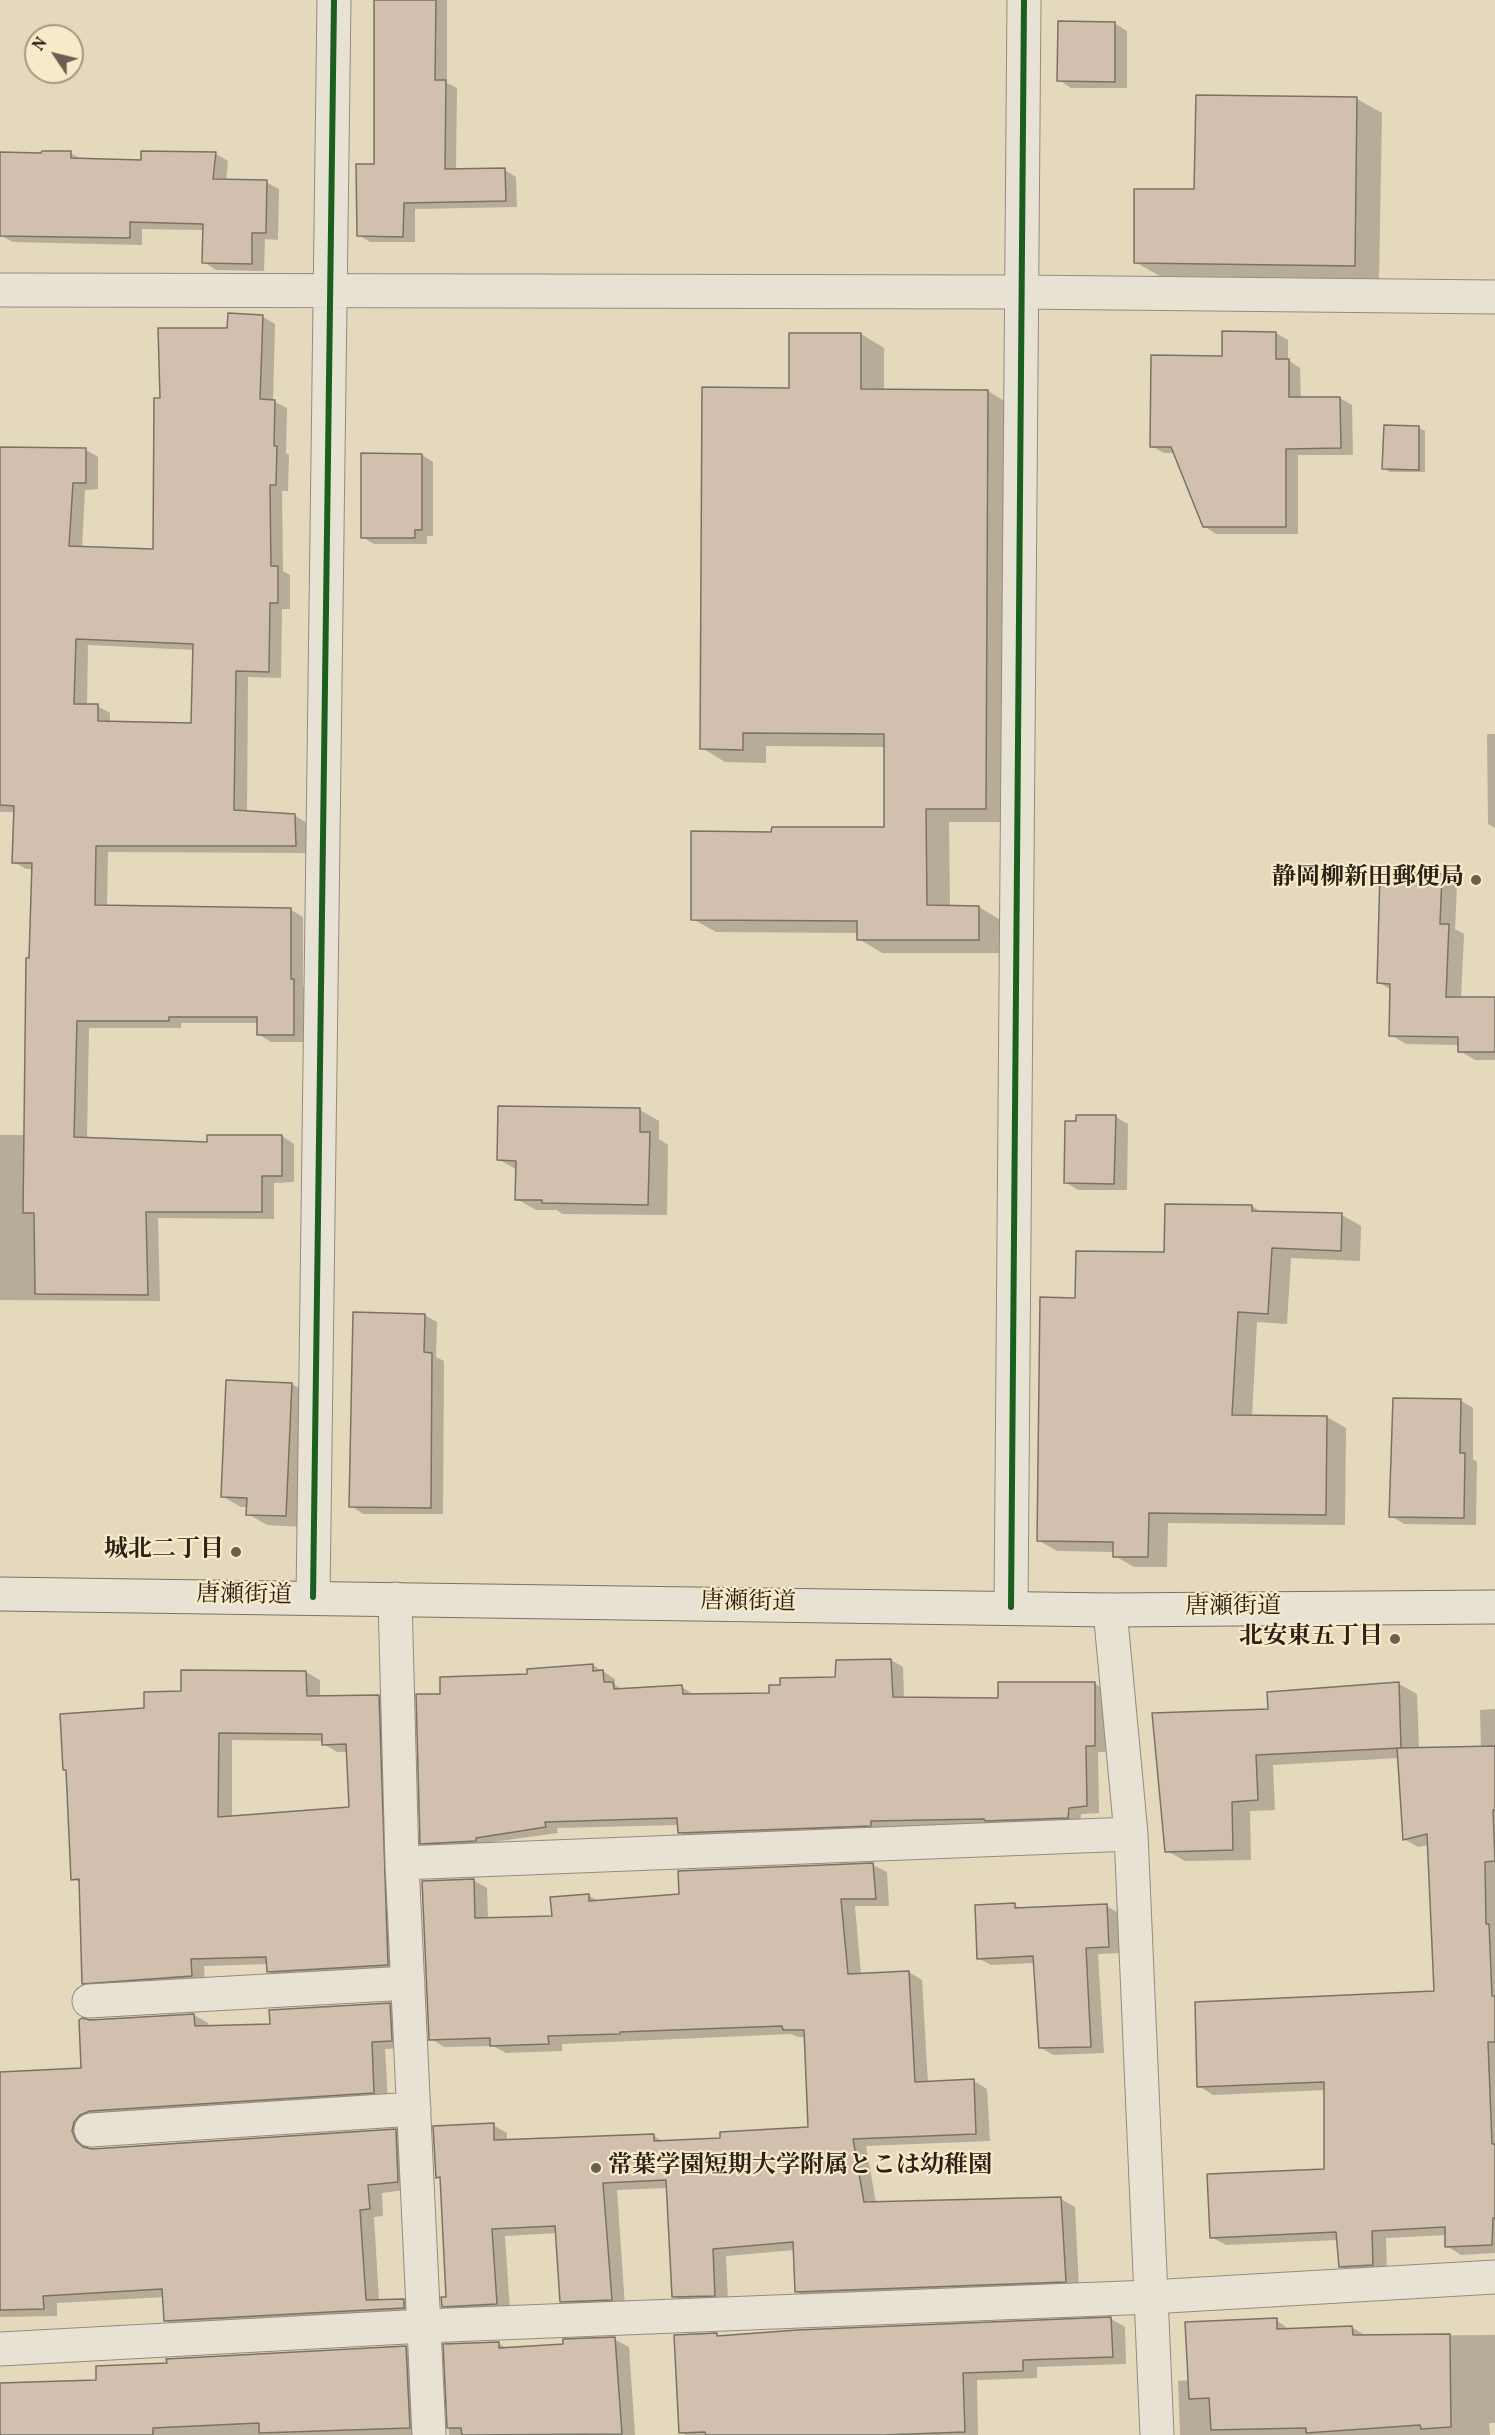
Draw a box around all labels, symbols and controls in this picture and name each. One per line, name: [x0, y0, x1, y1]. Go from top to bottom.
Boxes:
north arrow: [24, 24, 84, 84]
text: N: [29, 34, 53, 56]
place label: 静岡柳新田郵便局: [1272, 866, 1464, 894]
marker: 静岡柳新田郵便局: [1469, 873, 1483, 887]
place label: 城北二丁目: [104, 1538, 224, 1566]
marker: 城北二丁目: [229, 1545, 243, 1559]
street label: 唐瀬街道: [196, 1582, 292, 1612]
street label: 唐瀬街道: [700, 1589, 796, 1619]
street label: 唐瀬街道: [1185, 1595, 1281, 1623]
place label: 北安東五丁目: [1239, 1625, 1383, 1653]
marker: 北安東五丁目: [1388, 1632, 1402, 1646]
place label: 常葉学園短期大学附属とこは幼稚園: [608, 2154, 992, 2182]
marker: 常葉学園短期大学附属とこは幼稚園: [589, 2161, 603, 2175]

